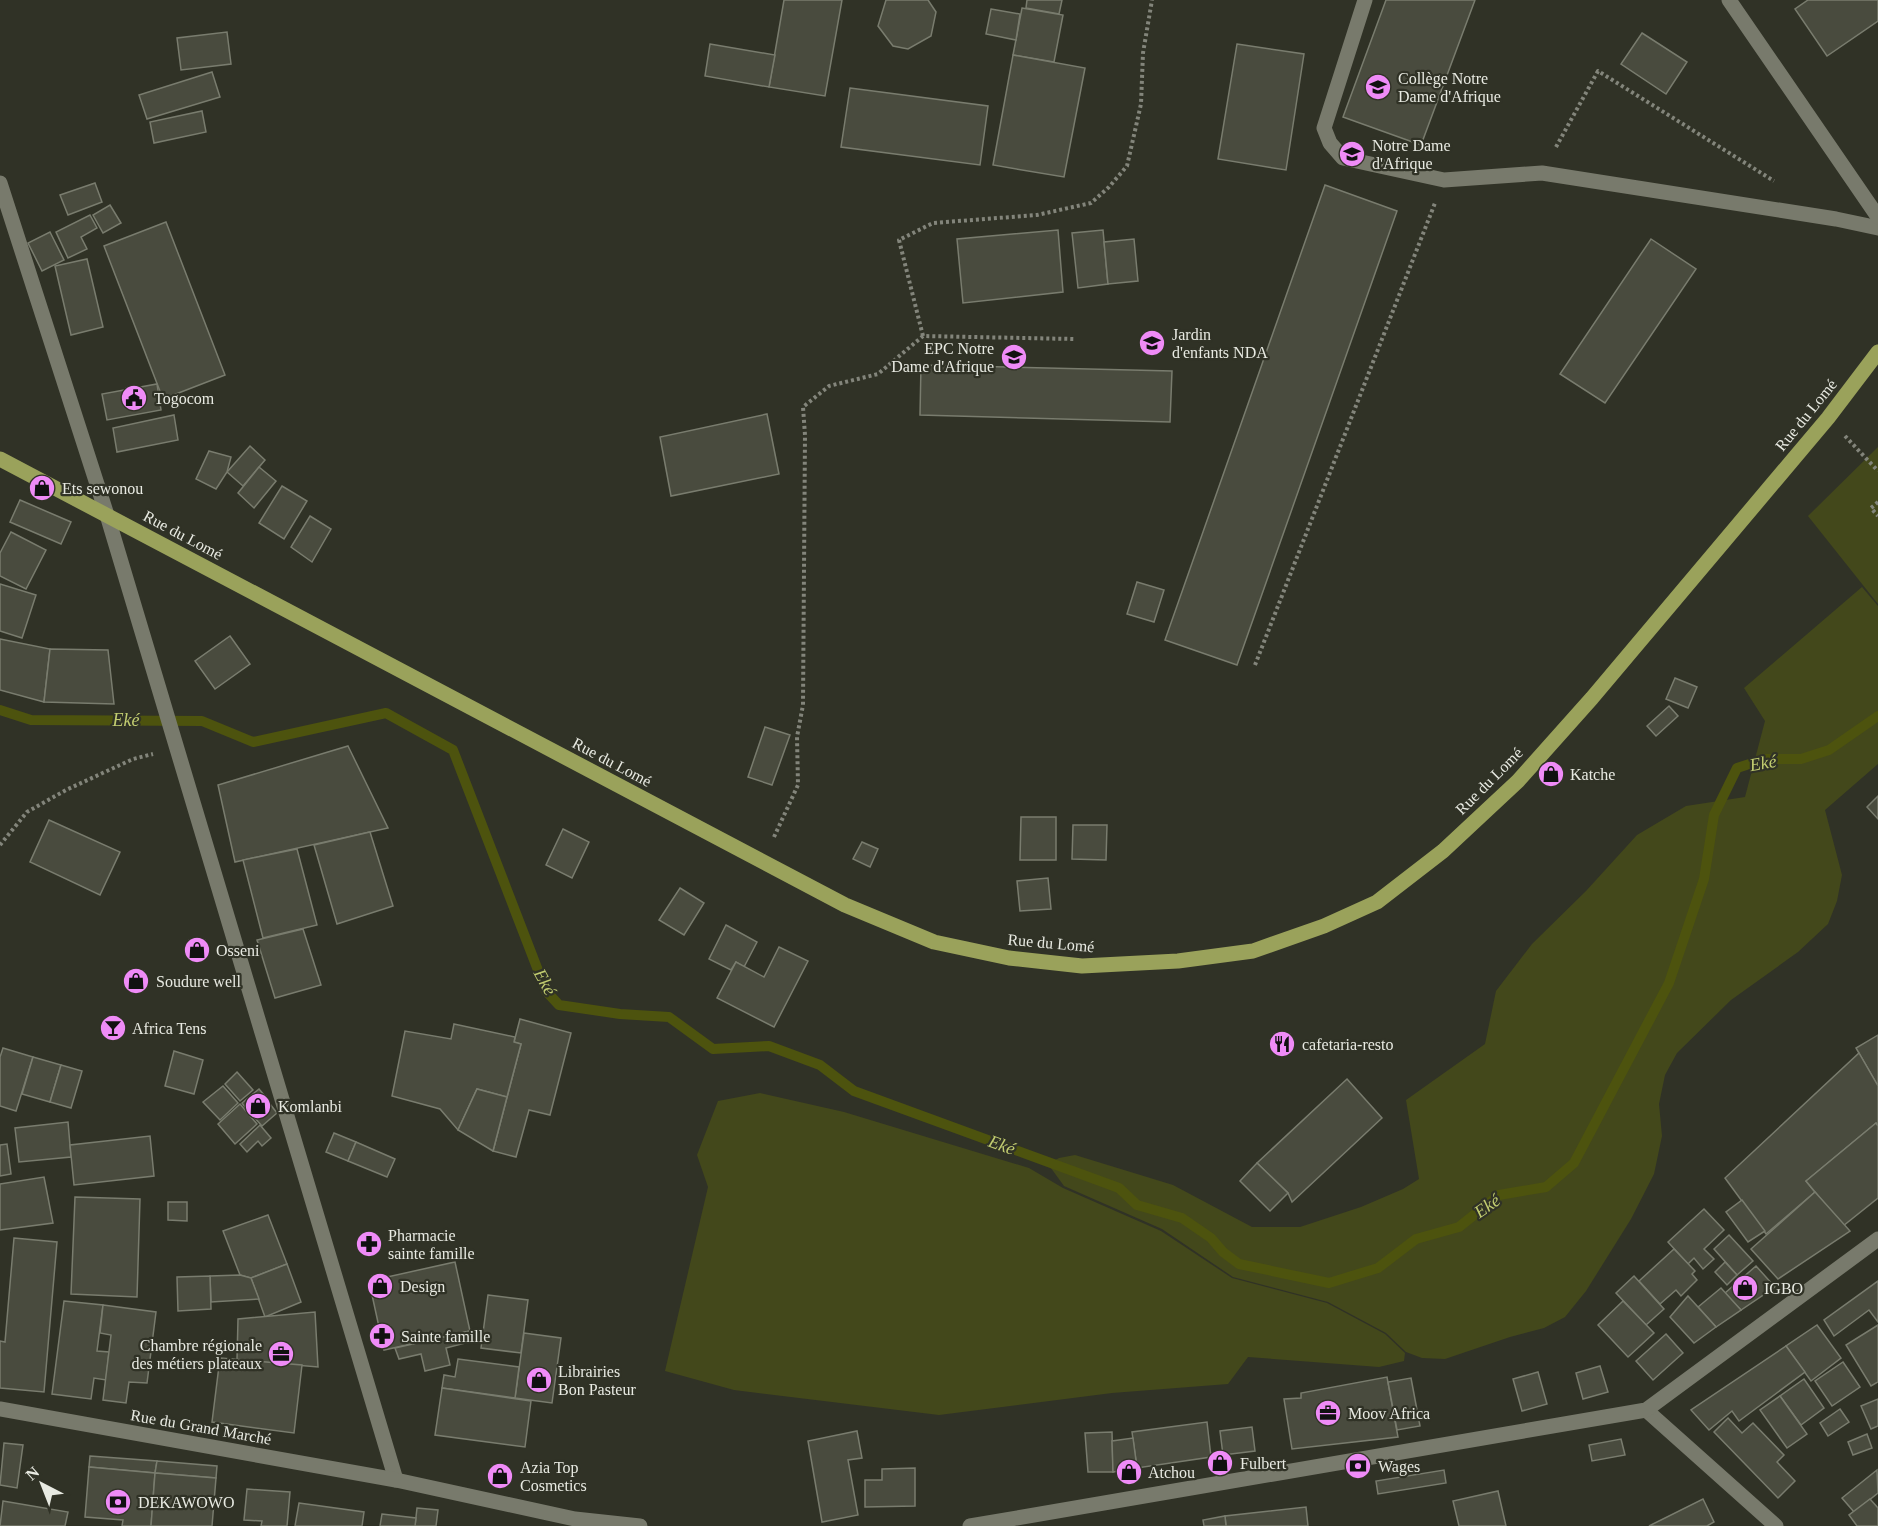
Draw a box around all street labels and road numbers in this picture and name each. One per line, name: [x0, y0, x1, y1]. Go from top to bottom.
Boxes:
street label: Rue du Lomé: [1772, 376, 1840, 454]
street label: Rue du Lomé: [141, 507, 225, 563]
street label: Rue du Lomé: [570, 734, 654, 790]
street label: Rue du Lomé: [1452, 744, 1526, 818]
street label: Rue du Lomé: [1007, 931, 1095, 955]
street label: Rue du Grand Marché: [129, 1406, 273, 1448]

